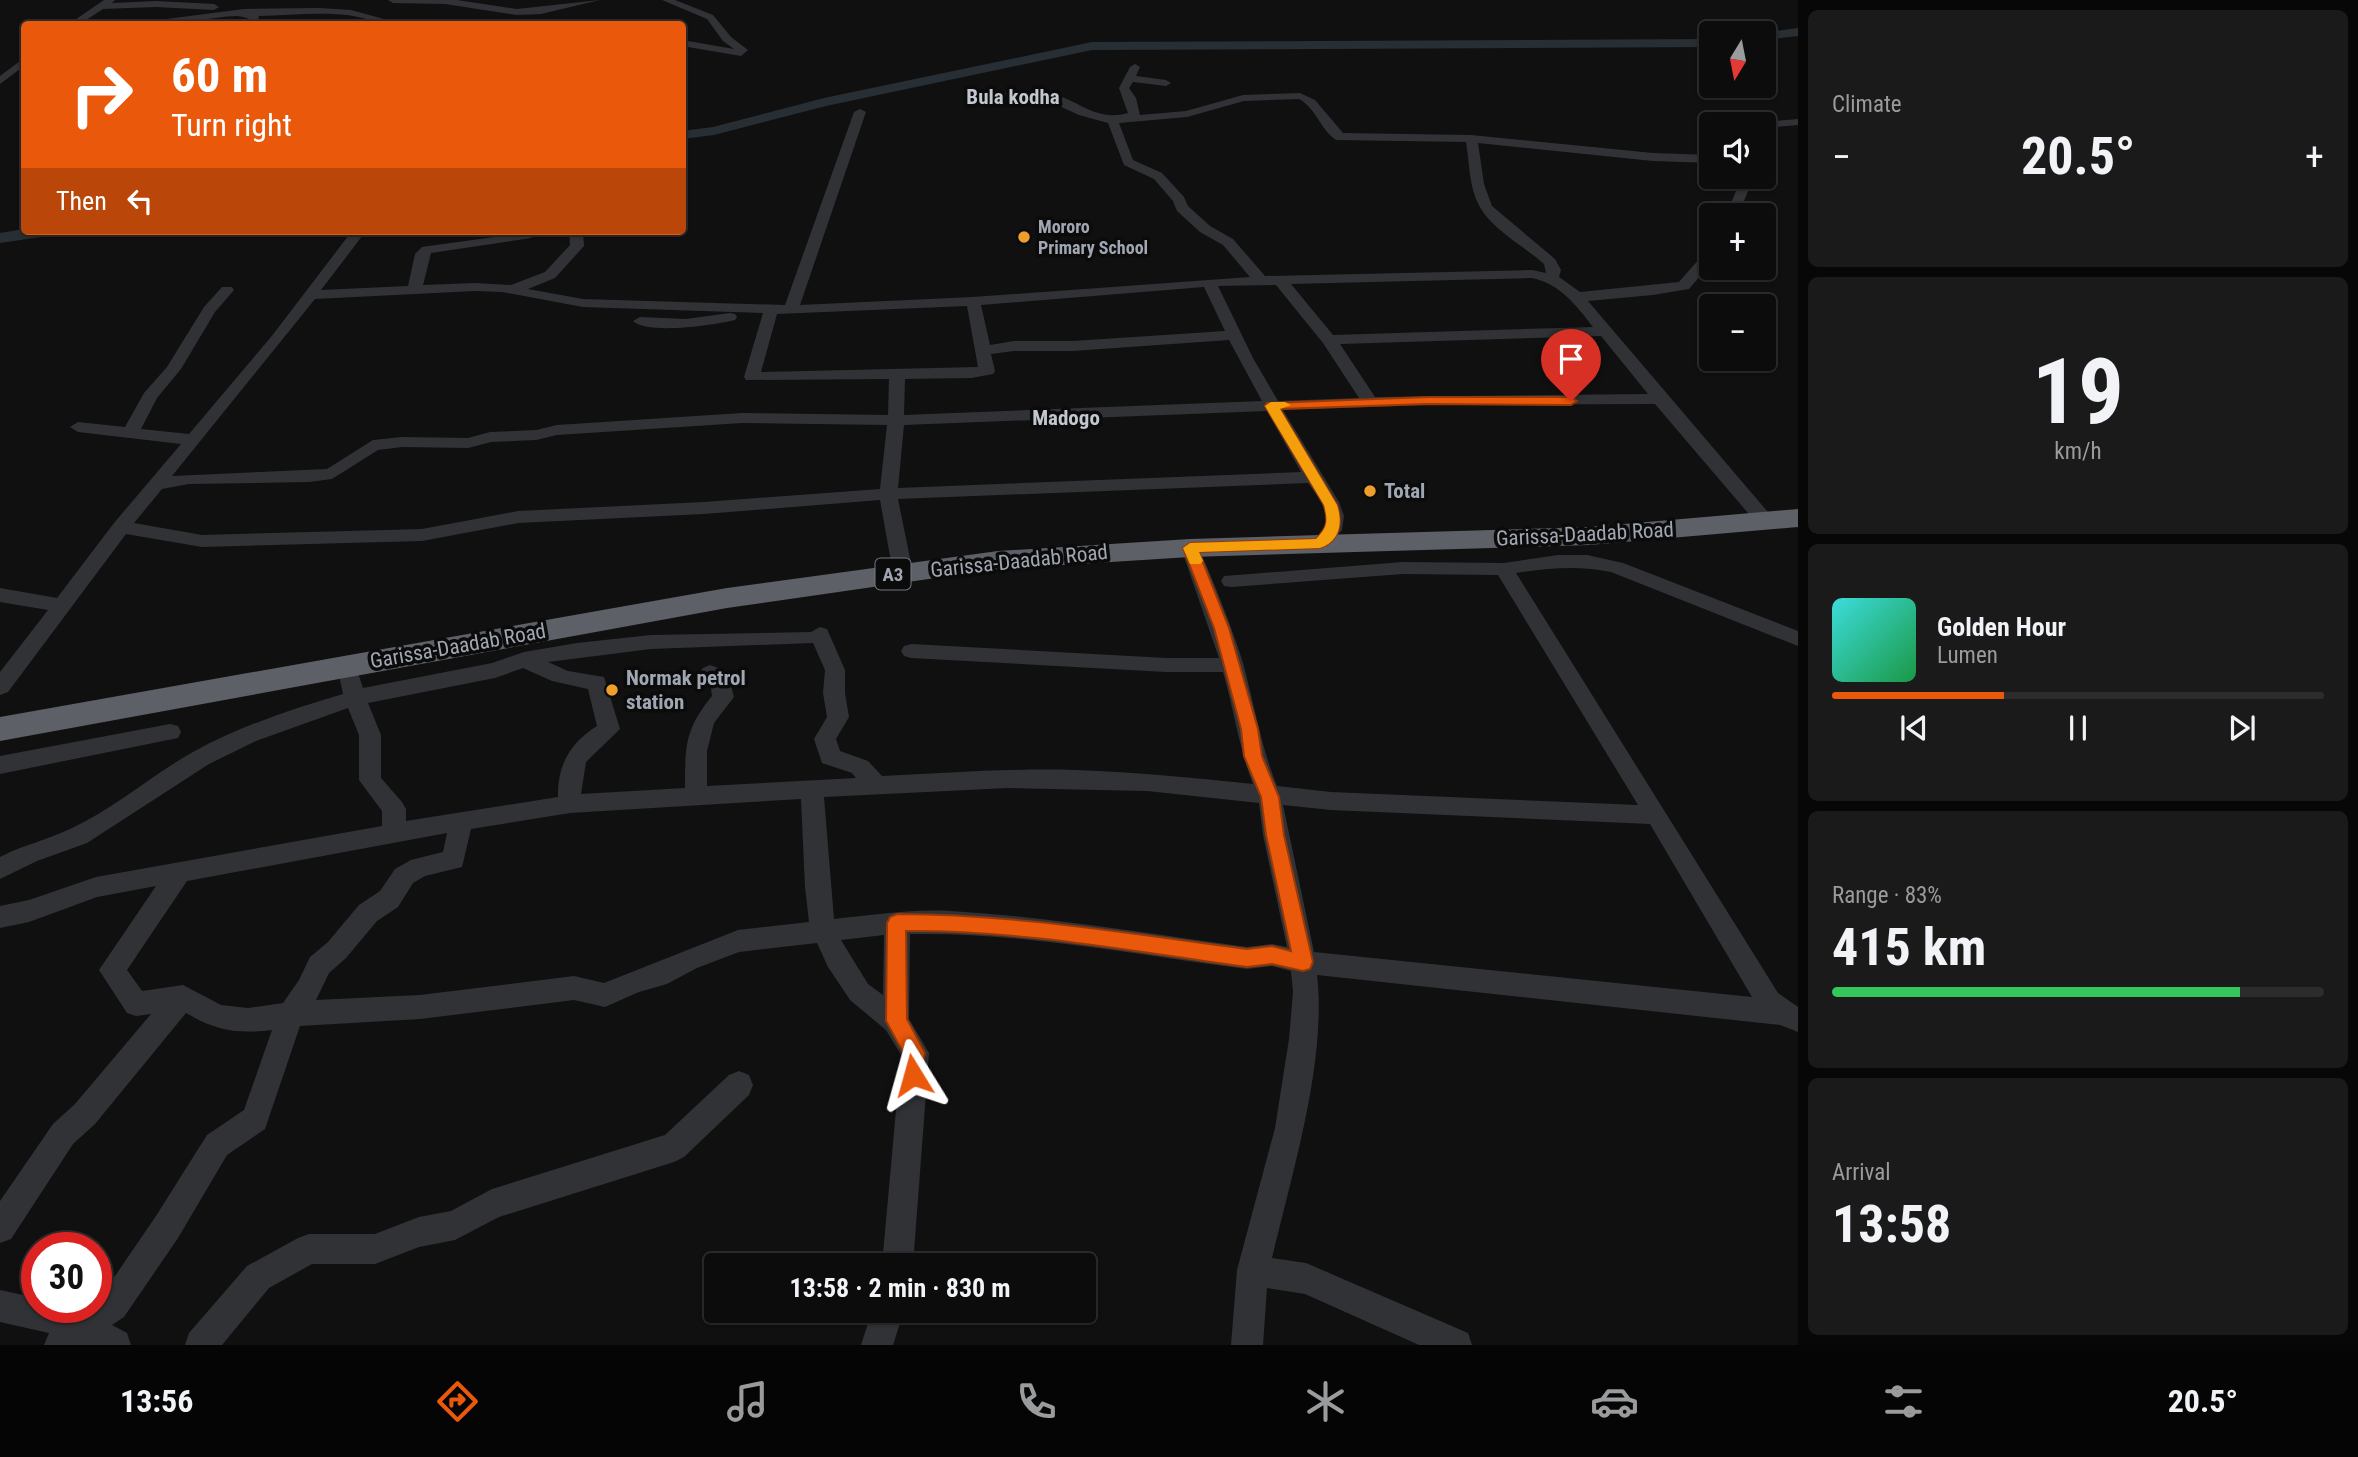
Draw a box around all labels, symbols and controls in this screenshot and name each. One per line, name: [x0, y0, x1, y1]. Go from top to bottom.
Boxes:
north arrow: [1699, 21, 1776, 98]
map controls: [1699, 21, 1776, 371]
text: 60 m: [171, 47, 268, 104]
icon: right: [56, 49, 147, 140]
district label: Bula kodha: [966, 85, 1060, 109]
text: Climate: [1832, 91, 1902, 118]
text: Turn right: [171, 106, 292, 144]
button: sound: [1699, 112, 1776, 189]
text: 20.5°: [2021, 126, 2135, 187]
text: −: [1832, 135, 1851, 179]
text: +: [2305, 135, 2324, 179]
icon: left: [121, 182, 159, 220]
text: Then: [56, 186, 107, 216]
button: +: [1699, 203, 1776, 280]
place label: Mororo Primary School: [1038, 216, 1148, 258]
marker: Mororo Primary School: [1016, 229, 1032, 245]
button: −: [1699, 294, 1776, 371]
pin: [1541, 329, 1601, 401]
text: 19: [2032, 339, 2124, 445]
icon: arrive: [1552, 340, 1590, 378]
district label: Madogo: [1032, 406, 1100, 430]
text: km/h: [2054, 438, 2102, 465]
place label: Total: [1384, 479, 1425, 503]
marker: Total: [1362, 483, 1378, 499]
street label: Garissa-Daadab Road: [1495, 517, 1675, 551]
street label: Garissa-Daadab Road: [929, 540, 1109, 582]
road number: A3: [876, 558, 910, 590]
text: Golden Hour: [1937, 612, 2066, 642]
street label: Garissa-Daadab Road: [368, 619, 548, 673]
text: Lumen: [1937, 642, 1998, 669]
place label: Normak petrol station: [626, 666, 746, 714]
marker: Normak petrol station: [604, 682, 620, 698]
icon: previous: [1895, 709, 1933, 747]
icon: pause: [2059, 709, 2097, 747]
icon: next: [2223, 709, 2261, 747]
text: Range · 83%: [1832, 882, 1942, 909]
text: 415 km: [1832, 917, 1986, 978]
position arrow: [876, 1038, 950, 1112]
text: Arrival: [1832, 1159, 1891, 1186]
text: 13:58: [1832, 1194, 1951, 1255]
speed limit sign: 30: [21, 1232, 112, 1323]
text: 13:58 · 2 min · 830 m: [790, 1273, 1010, 1303]
icon: directions: [433, 1377, 482, 1426]
icon: music: [723, 1377, 772, 1426]
icon: phone: [1012, 1377, 1061, 1426]
icon: climate: [1301, 1377, 1350, 1426]
icon: car: [1590, 1377, 1639, 1426]
icon: filters: [1879, 1377, 1928, 1426]
text: 13:56: [120, 1382, 193, 1420]
text: 20.5°: [2168, 1382, 2238, 1420]

